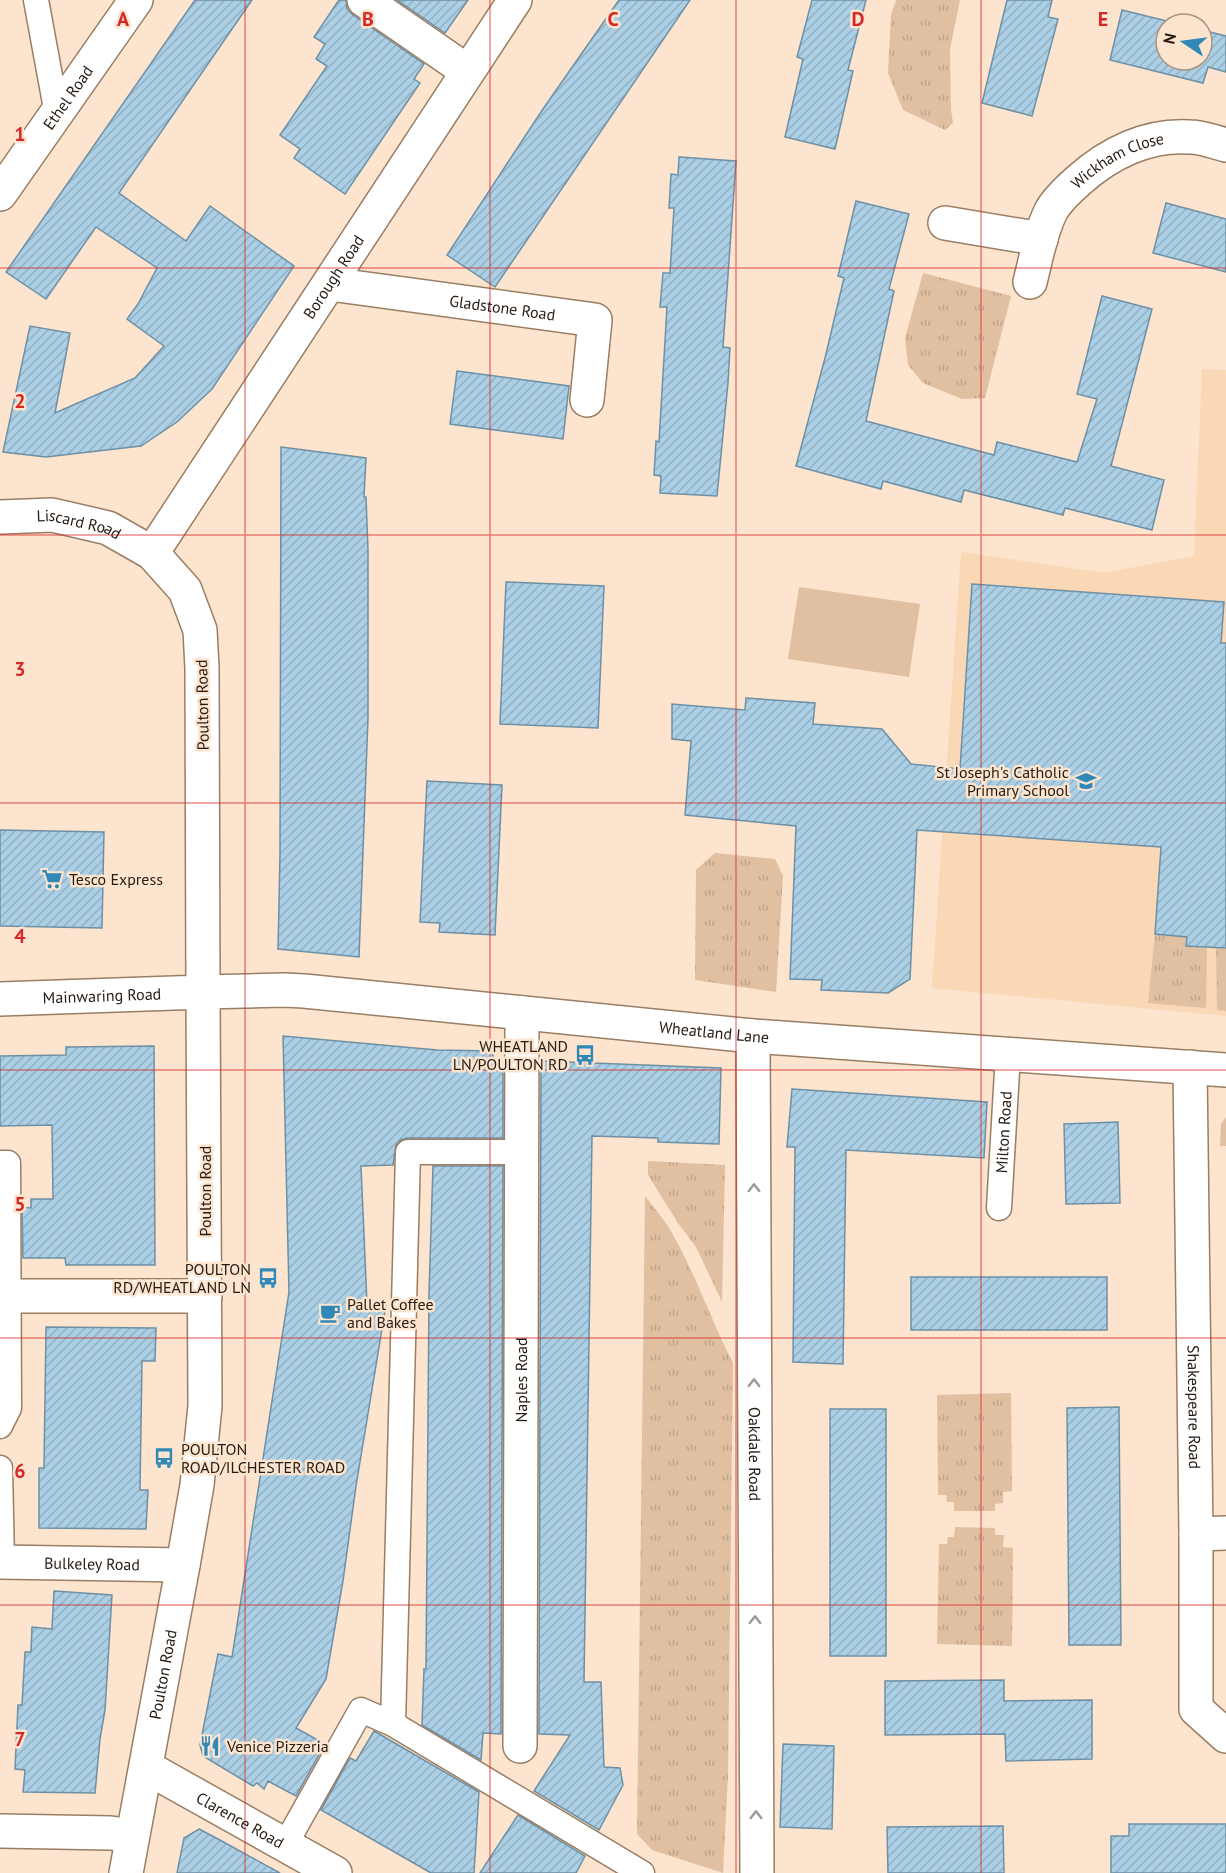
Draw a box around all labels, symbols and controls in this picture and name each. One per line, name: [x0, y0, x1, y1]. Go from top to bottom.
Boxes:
text: A: [117, 6, 130, 32]
text: B: [362, 6, 374, 32]
text: C: [607, 6, 619, 32]
text: D: [852, 6, 865, 32]
text: E: [1098, 6, 1108, 32]
north arrow: [1154, 12, 1214, 72]
text: N: [1158, 31, 1180, 46]
street label: Ethel Road: [38, 61, 97, 133]
text: 1: [14, 121, 26, 147]
street label: Wickham Close: [1066, 128, 1165, 193]
street label: Borough Road: [299, 231, 368, 322]
street label: Gladstone Road: [448, 290, 557, 325]
text: 2: [14, 388, 26, 414]
street label: Liscard Road: [36, 505, 125, 544]
text: 3: [14, 656, 26, 682]
street label: Poulton Road: [191, 659, 213, 751]
place label: St Joseph's Catholic Primary School: [936, 762, 1069, 800]
school or university icon: St Joseph's Catholic Primary School: [1074, 769, 1098, 793]
supermarket icon: Tesco Express: [40, 867, 64, 891]
place label: Tesco Express: [69, 869, 163, 889]
text: 4: [14, 923, 26, 949]
street label: Mainwaring Road: [42, 983, 162, 1008]
street label: Wheatland Lane: [658, 1017, 770, 1047]
place label: WHEATLAND LN/POULTON RD: [453, 1036, 568, 1074]
bus stop icon: WHEATLAND LN/POULTON RD: [573, 1043, 597, 1067]
street label: Milton Road: [991, 1090, 1016, 1174]
street label: Poulton Road: [195, 1146, 215, 1236]
one-way arrow: [748, 1183, 760, 1192]
text: 5: [14, 1191, 26, 1217]
place label: POULTON RD/WHEATLAND LN: [113, 1259, 251, 1297]
bus stop icon: POULTON RD/WHEATLAND LN: [256, 1266, 280, 1290]
place label: Pallet Coffee and Bakes: [347, 1294, 434, 1332]
cafe icon: Pallet Coffee and Bakes: [318, 1301, 342, 1325]
street label: Naples Road: [511, 1337, 531, 1423]
street label: Shakespeare Road: [1184, 1345, 1205, 1469]
one-way arrow: [748, 1378, 761, 1387]
street label: Oakdale Road: [745, 1407, 765, 1501]
place label: POULTON ROAD/ILCHESTER ROAD: [181, 1439, 345, 1477]
bus stop icon: POULTON ROAD/ILCHESTER ROAD: [152, 1446, 176, 1470]
text: 6: [14, 1458, 26, 1484]
street label: Bulkeley Road: [44, 1553, 140, 1574]
one-way arrow: [749, 1615, 762, 1624]
street label: Poulton Road: [145, 1628, 181, 1721]
text: 7: [14, 1726, 26, 1752]
restaurant icon: Venice Pizzeria: [198, 1734, 222, 1758]
place label: Venice Pizzeria: [226, 1736, 329, 1756]
street label: Clarence Road: [193, 1787, 288, 1852]
one-way arrow: [750, 1810, 762, 1819]

